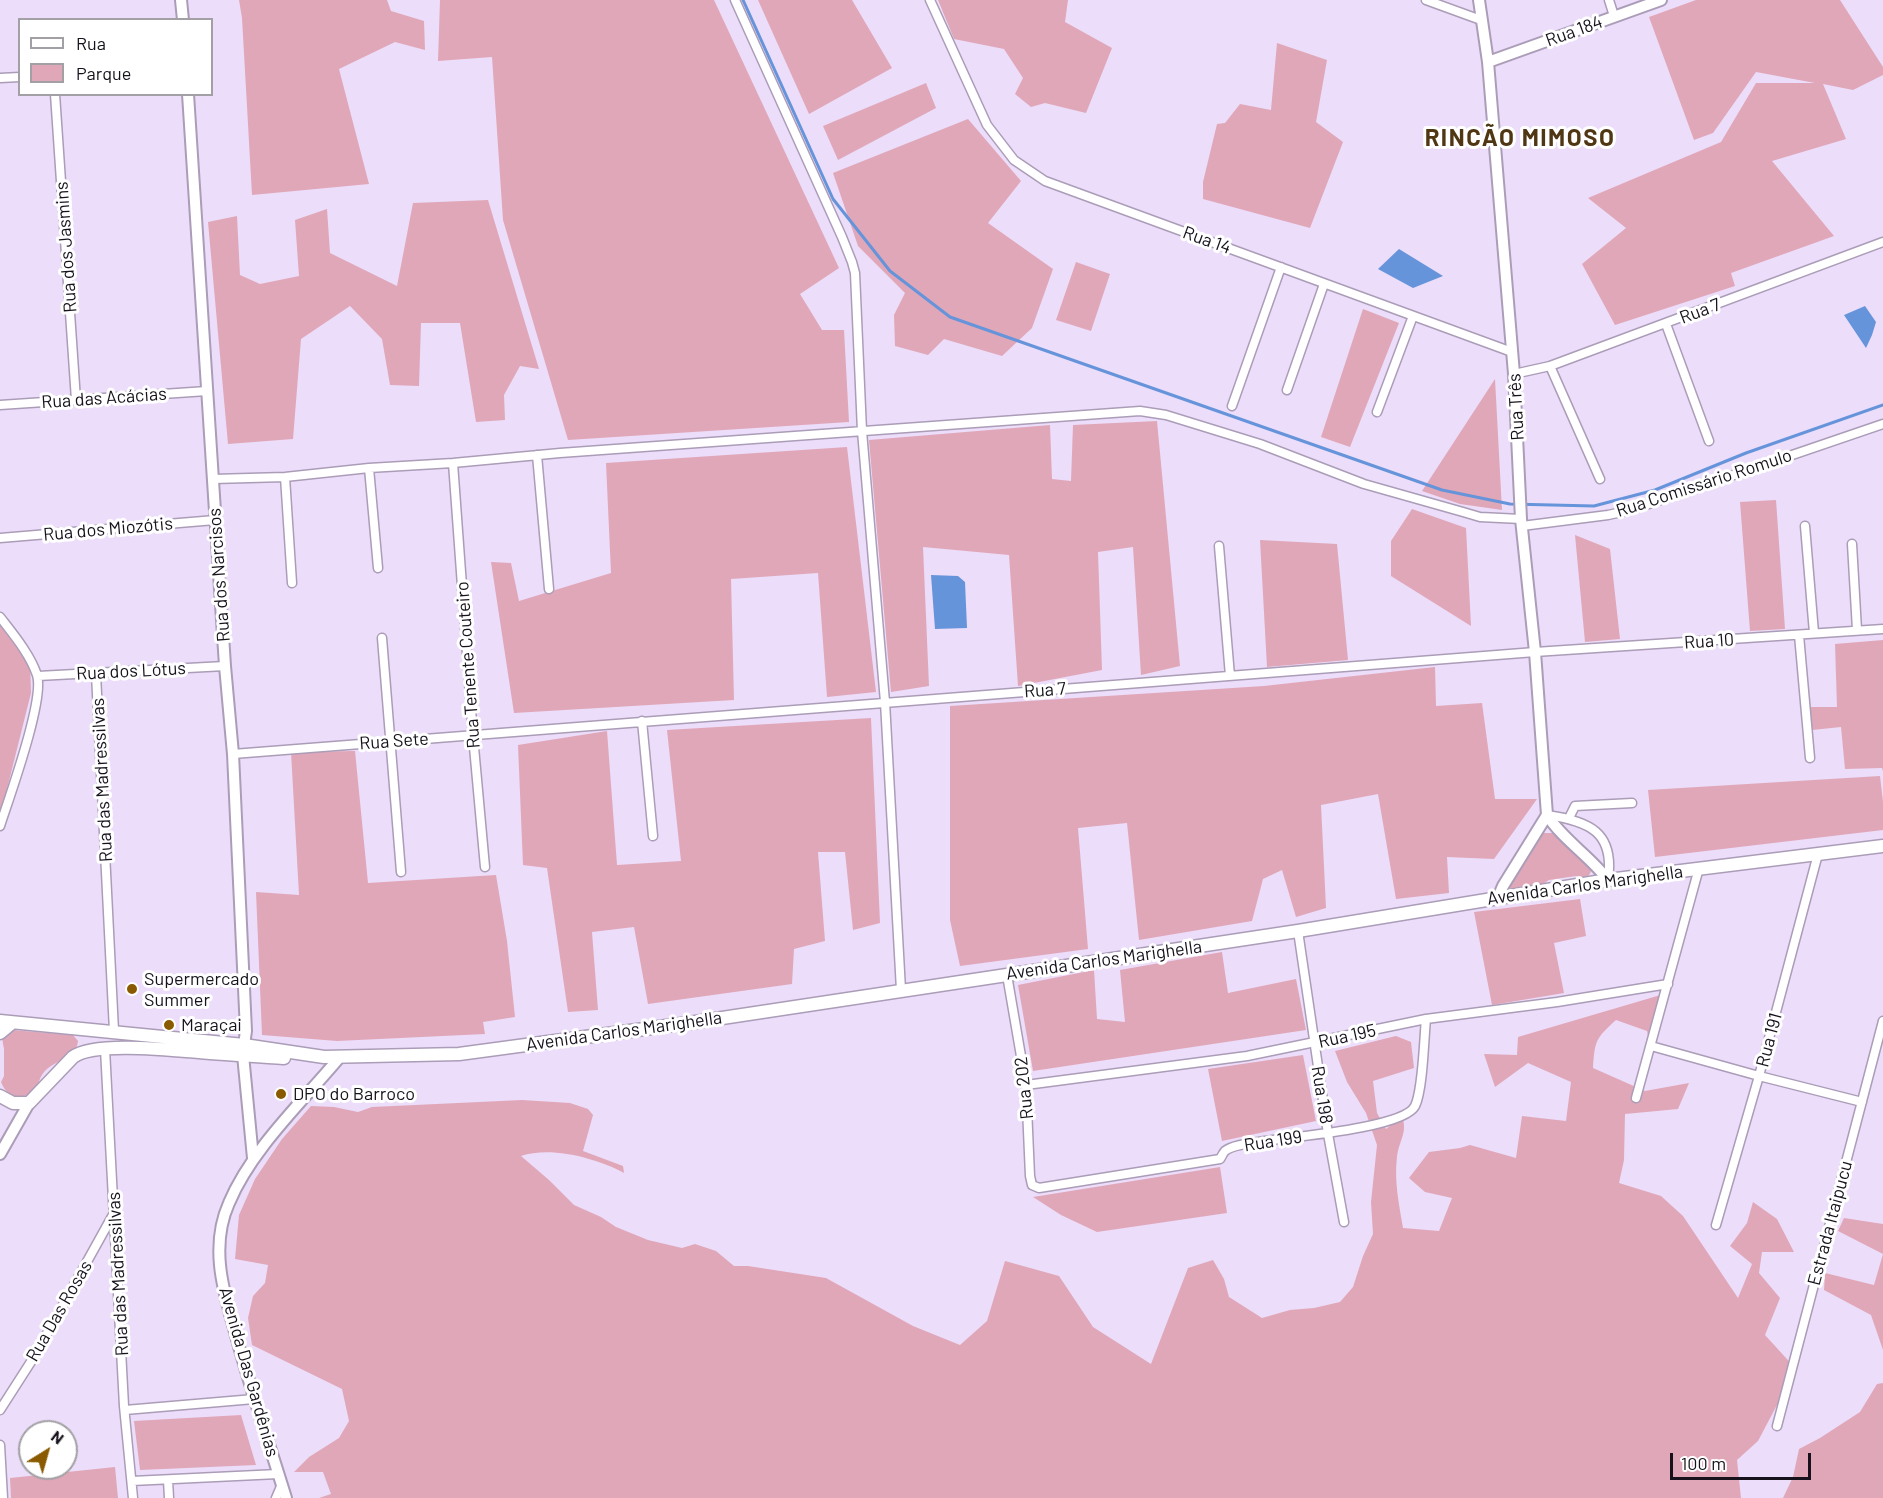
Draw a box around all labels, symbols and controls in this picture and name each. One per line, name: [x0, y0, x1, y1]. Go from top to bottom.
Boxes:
street label: Rua 184: [1543, 11, 1605, 51]
legend: [18, 18, 213, 96]
text: Rua: [76, 32, 106, 54]
text: Parque: [76, 62, 131, 84]
district label: RINCÃO MIMOSO: [1425, 124, 1615, 152]
street label: Rua dos Jasmins: [51, 181, 81, 313]
street label: Rua 14: [1180, 221, 1234, 259]
street label: Rua 7: [1677, 293, 1723, 329]
street label: Rua Três: [1503, 373, 1529, 441]
street label: Rua das Acácias: [41, 383, 167, 413]
street label: Rua Comissário Romulo: [1613, 444, 1795, 522]
street label: Rua dos Narcisos: [204, 507, 234, 643]
street label: Rua dos Miozótis: [42, 513, 174, 545]
street label: Rua Tenente Couteiro: [451, 581, 485, 749]
street label: Rua 10: [1683, 628, 1735, 654]
street label: Rua dos Lótus: [76, 657, 186, 685]
street label: Rua 7: [1023, 678, 1067, 702]
street label: Rua das Madressilvas: [87, 697, 117, 863]
street label: Rua Sete: [359, 728, 429, 754]
street label: Avenida Carlos Marighella: [1486, 861, 1684, 909]
street label: Avenida Carlos Marighella: [1005, 936, 1203, 984]
place label: Supermercado Summer: [144, 968, 259, 1010]
marker: Supermercado Summer: [125, 982, 139, 996]
street label: Avenida Carlos Marighella: [525, 1007, 723, 1055]
street label: Rua 191: [1751, 1011, 1787, 1069]
place label: Maraçai: [181, 1014, 242, 1036]
marker: Maraçai: [162, 1018, 176, 1032]
street label: Rua 195: [1316, 1019, 1378, 1053]
street label: Rua 202: [1010, 1056, 1038, 1120]
street label: Rua 198: [1307, 1064, 1337, 1126]
place label: DPO do Barroco: [293, 1083, 415, 1105]
marker: DPO do Barroco: [274, 1087, 288, 1101]
street label: Rua 199: [1242, 1126, 1304, 1156]
street label: Estrada Itaipucu: [1803, 1158, 1857, 1288]
street label: Rua das Madressilvas: [103, 1191, 133, 1357]
street label: Rua Das Rosas: [21, 1257, 97, 1365]
street label: Avenida Das Gardênias: [214, 1285, 284, 1459]
north arrow: [18, 1420, 78, 1480]
text: N: [48, 1426, 68, 1448]
scale bar: [1673, 1441, 1814, 1479]
text: 100 m: [1681, 1452, 1726, 1474]

